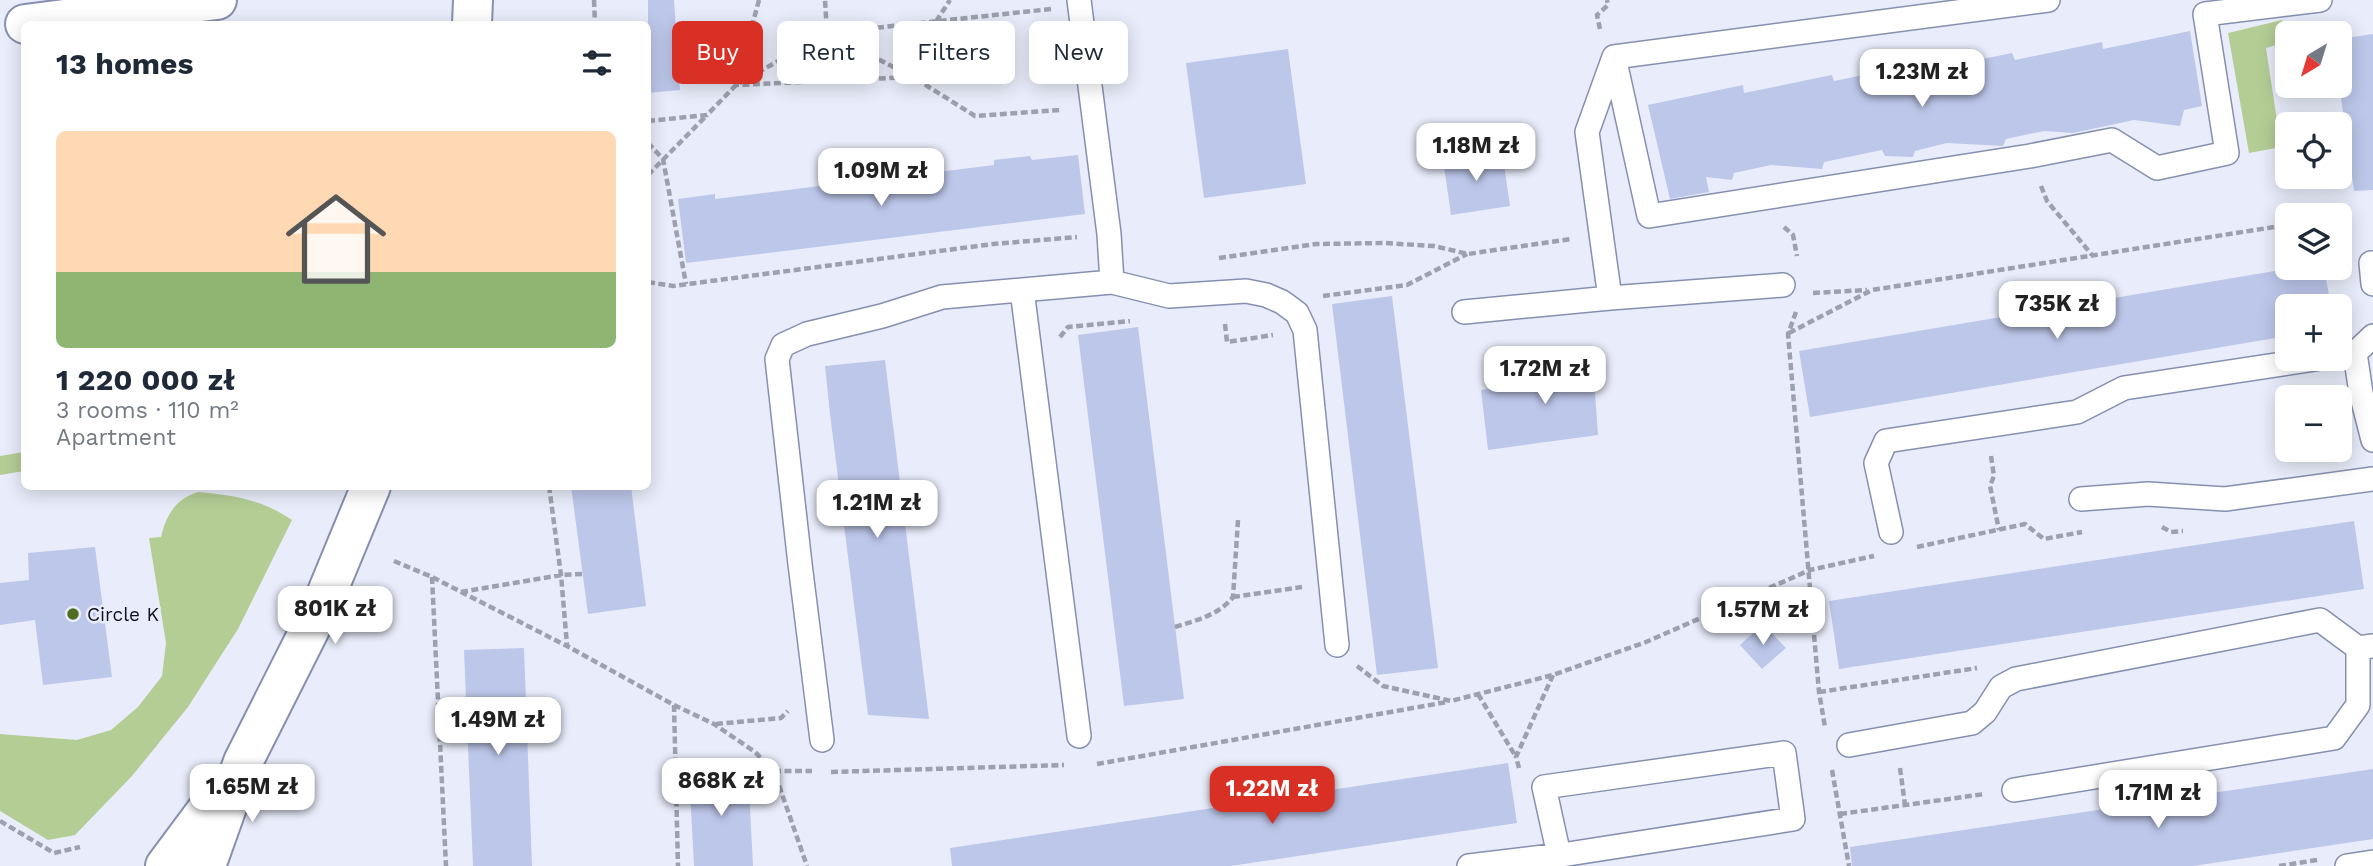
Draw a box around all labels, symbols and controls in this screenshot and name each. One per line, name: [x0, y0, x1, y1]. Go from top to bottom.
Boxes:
chip: Buy: [672, 21, 763, 84]
chip: Rent: [777, 21, 879, 84]
chip: Filters: [893, 21, 1015, 84]
chip: New: [1029, 21, 1128, 84]
north arrow: [2275, 21, 2352, 98]
map controls: [2275, 21, 2352, 462]
icon: filters: [578, 44, 616, 82]
text: 13 homes: [56, 46, 193, 81]
pin: 1.23M zł: [1850, 50, 1994, 109]
text: 1.23M zł: [1876, 58, 1968, 85]
button: locate: [2275, 112, 2352, 189]
pin: 1.18M zł: [1404, 124, 1548, 183]
text: 1.18M zł: [1432, 132, 1520, 159]
pin: 1.09M zł: [809, 148, 953, 208]
text: 1.09M zł: [834, 157, 928, 184]
icon: home: [273, 176, 399, 302]
button: layers: [2275, 203, 2352, 280]
pin: 735K zł: [1992, 282, 2122, 341]
text: 735K zł: [2015, 290, 2099, 317]
button: +: [2275, 294, 2352, 371]
pin: 1.72M zł: [1473, 346, 1617, 406]
text: 1.72M zł: [1500, 355, 1590, 382]
text: 1 220 000 zł: [56, 362, 235, 397]
button: −: [2275, 385, 2352, 462]
text: 3 rooms · 110 m²: [56, 397, 239, 424]
text: Apartment: [56, 424, 176, 451]
pin: 1.21M zł: [805, 480, 949, 540]
text: 1.21M zł: [833, 489, 921, 516]
pin: 801K zł: [270, 586, 400, 646]
pin: 1.57M zł: [1691, 588, 1835, 647]
text: 801K zł: [294, 595, 376, 622]
text: 1.57M zł: [1717, 596, 1809, 623]
place label: Circle K: [87, 603, 159, 626]
marker: Circle K: [65, 606, 81, 622]
pin: 1.49M zł: [426, 698, 570, 757]
text: 1.49M zł: [451, 706, 545, 733]
pin: 868K zł: [656, 758, 786, 818]
pin: 1.65M zł: [180, 764, 324, 824]
pin: 1.22M zł: [1200, 766, 1344, 826]
text: 868K zł: [678, 767, 764, 794]
pin: 1.71M zł: [2086, 770, 2230, 830]
text: 1.65M zł: [206, 773, 298, 800]
text: 1.22M zł: [1226, 775, 1318, 802]
text: 1.71M zł: [2115, 779, 2201, 806]

